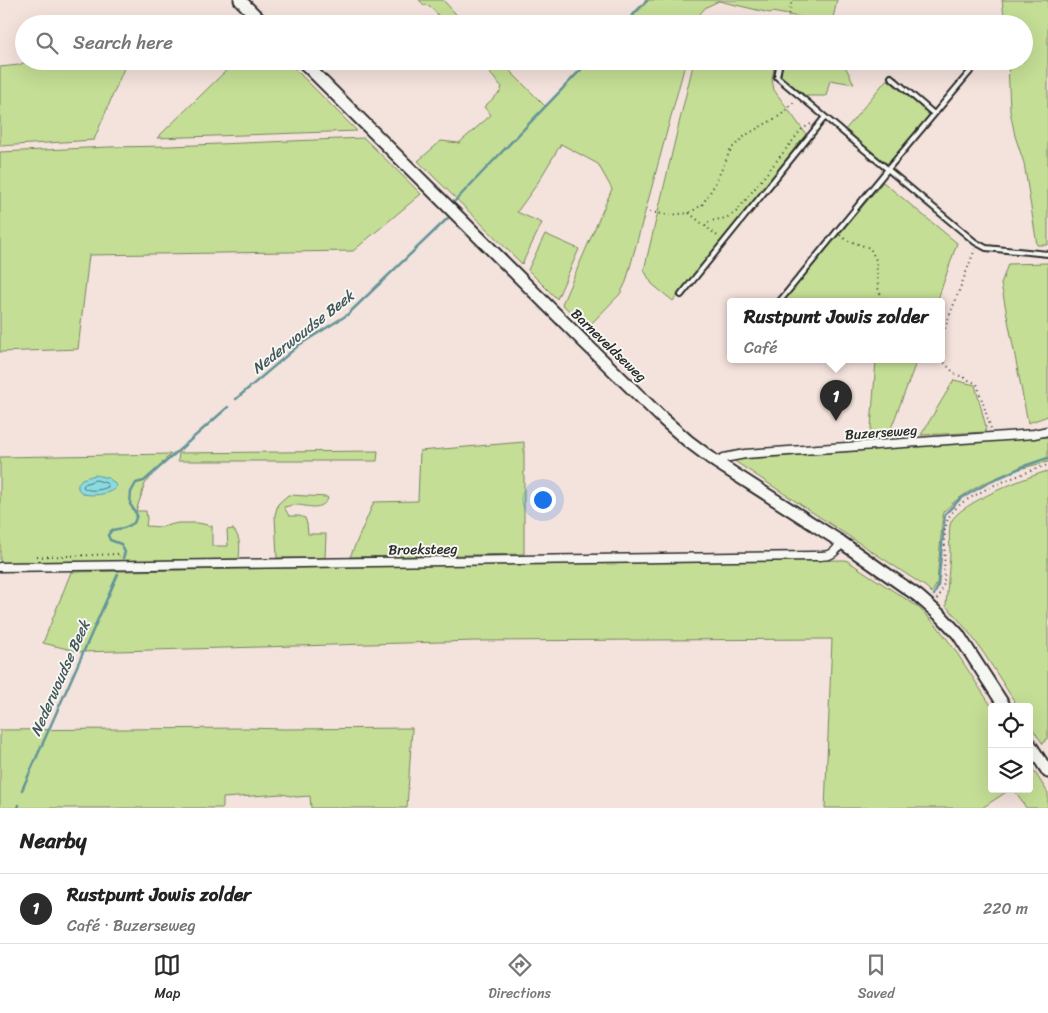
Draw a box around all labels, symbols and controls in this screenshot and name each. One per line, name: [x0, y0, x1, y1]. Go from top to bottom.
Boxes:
search box: [15, 15, 1033, 70]
text: Search here: [73, 26, 173, 59]
icon: search: [33, 29, 61, 57]
water label: Nederwoudse Beek: [246, 283, 361, 381]
popup: [727, 298, 945, 363]
text: Rustpunt Jowis zolder: [744, 300, 928, 333]
street label: Barneveldseweg: [565, 302, 653, 388]
text: Café: [744, 333, 777, 362]
pin: 1: [820, 380, 852, 421]
street label: Buzerseweg: [844, 418, 918, 447]
your location: [530, 487, 556, 513]
street label: Broeksteeg: [388, 536, 458, 563]
water label: Nederwoudse Beek: [23, 615, 98, 740]
map controls: [988, 703, 1033, 793]
button: locate: [988, 703, 1033, 748]
button: layers: [988, 748, 1033, 793]
text: Nearby: [20, 822, 86, 860]
text: Rustpunt Jowis zolder: [67, 878, 251, 911]
text: 1: [33, 894, 39, 923]
text: 220 m: [983, 894, 1028, 923]
text: Café · Buzerseweg: [67, 911, 196, 940]
tab: Map: [153, 951, 181, 1006]
tab: Directions: [488, 951, 551, 1006]
tab: Saved: [858, 951, 895, 1006]

